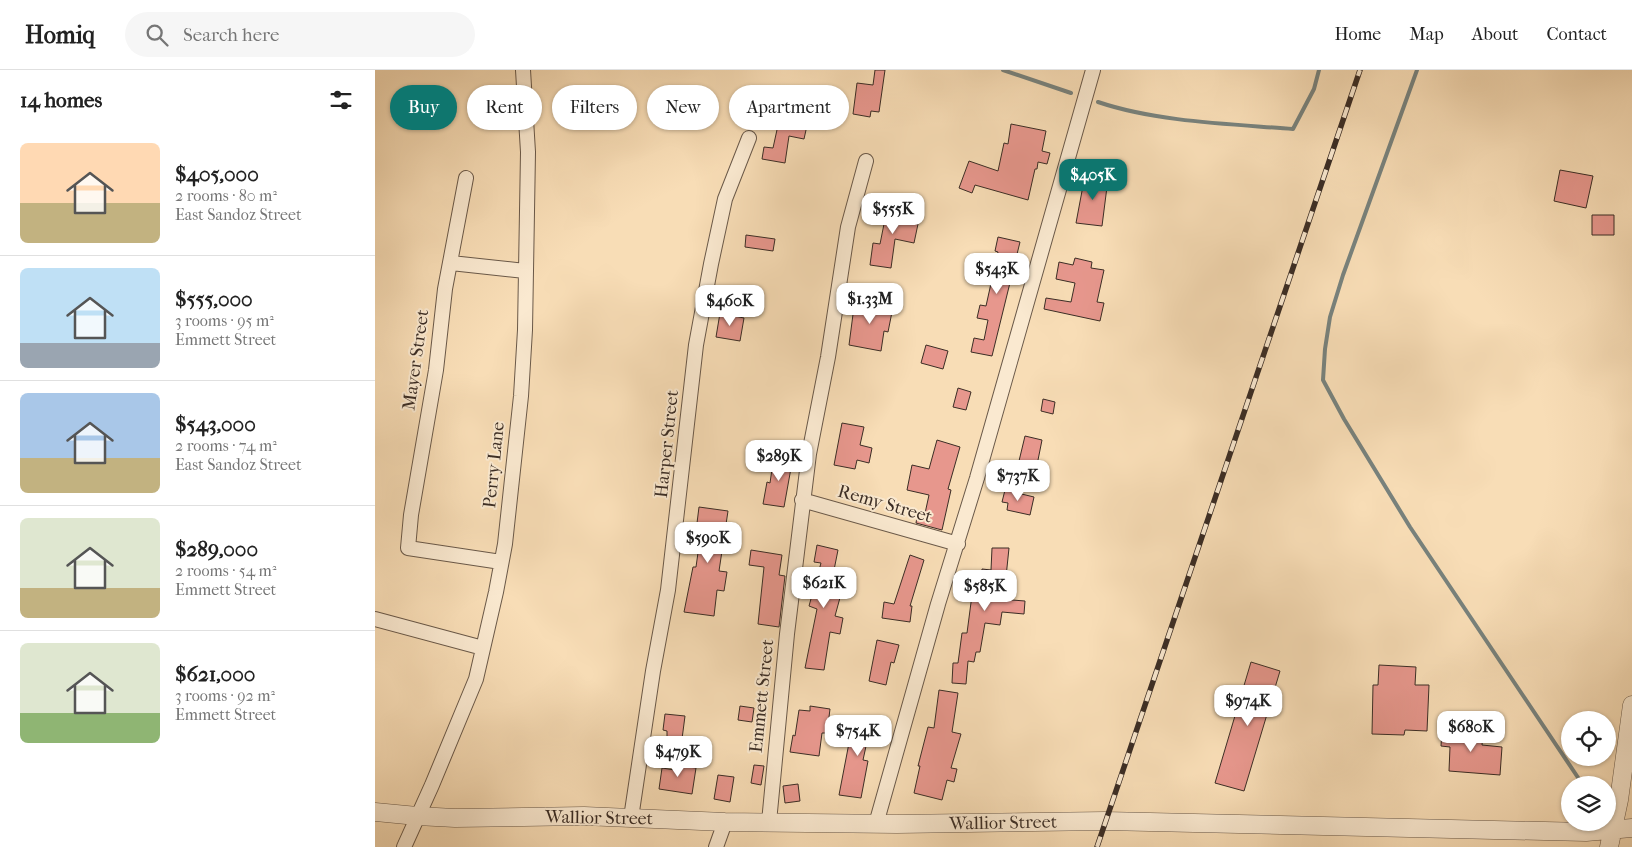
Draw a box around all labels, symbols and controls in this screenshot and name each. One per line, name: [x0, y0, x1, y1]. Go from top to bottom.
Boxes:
search box: [125, 12, 475, 57]
text: Homiq: [25, 21, 95, 49]
icon: search: [143, 21, 171, 49]
text: Search here: [183, 24, 279, 46]
text: Home: [1334, 24, 1381, 45]
text: Map: [1409, 24, 1444, 45]
text: About: [1472, 24, 1518, 45]
text: Contact: [1546, 24, 1607, 45]
chip: Buy: [390, 85, 457, 130]
chip: Rent: [467, 85, 542, 130]
chip: Filters: [552, 85, 637, 130]
chip: New: [647, 85, 719, 130]
chip: Apartment: [729, 85, 849, 130]
icon: filters: [327, 86, 355, 114]
text: 14 homes: [20, 88, 102, 112]
pin: $405K: [1058, 158, 1128, 201]
text: $405,000: [175, 162, 259, 186]
icon: home: [60, 163, 120, 223]
text: $405K: [1070, 165, 1116, 184]
text: 2 rooms · 80 m²: [175, 186, 277, 205]
pin: $555K: [858, 192, 928, 235]
text: $555K: [872, 199, 914, 218]
text: East Sandoz Street: [175, 205, 302, 224]
pin: $543K: [962, 252, 1032, 295]
text: $543K: [975, 259, 1019, 278]
pin: $1.33M: [829, 282, 911, 325]
pin: $460K: [695, 284, 765, 327]
text: $555,000: [175, 287, 253, 311]
icon: home: [60, 288, 120, 348]
text: $1.33M: [847, 289, 893, 308]
text: $460K: [706, 291, 754, 310]
street label: Mayer Street: [399, 308, 434, 412]
text: 3 rooms · 95 m²: [175, 311, 274, 330]
text: Emmett Street: [175, 330, 276, 349]
street label: Harper Street: [651, 388, 683, 499]
text: $543,000: [175, 412, 256, 436]
icon: home: [60, 413, 120, 473]
street label: Perry Lane: [479, 421, 509, 509]
text: 2 rooms · 74 m²: [175, 436, 277, 455]
pin: $289K: [744, 440, 814, 482]
text: $289K: [756, 446, 802, 465]
text: East Sandoz Street: [175, 455, 302, 474]
pin: $737K: [983, 460, 1053, 502]
text: $737K: [997, 466, 1039, 485]
street label: Remy Street: [835, 481, 935, 528]
pin: $590K: [673, 522, 743, 564]
text: $590K: [686, 528, 730, 547]
text: $289,000: [175, 537, 258, 561]
icon: home: [60, 538, 120, 598]
text: 2 rooms · 54 m²: [175, 561, 276, 580]
pin: $621K: [789, 566, 859, 609]
pin: $585K: [950, 570, 1020, 612]
text: $621K: [802, 573, 846, 592]
text: $585K: [964, 576, 1006, 595]
text: Emmett Street: [175, 580, 276, 599]
street label: Emmett Street: [746, 638, 778, 754]
text: $621,000: [175, 662, 255, 686]
icon: home: [60, 663, 120, 723]
pin: $974K: [1213, 684, 1283, 727]
text: 3 rooms · 92 m²: [175, 686, 275, 705]
text: $974K: [1225, 691, 1271, 710]
text: Emmett Street: [175, 705, 276, 724]
pin: $680K: [1436, 710, 1506, 753]
map controls: [1561, 711, 1616, 831]
button: locate: [1561, 711, 1616, 766]
pin: $754K: [823, 714, 893, 757]
text: $680K: [1448, 717, 1494, 736]
text: $754K: [836, 721, 880, 740]
pin: $479K: [643, 736, 713, 778]
text: $479K: [655, 742, 701, 761]
button: layers: [1561, 776, 1616, 831]
street label: Wallior Street: [544, 807, 654, 829]
street label: Wallior Street: [948, 812, 1058, 834]

